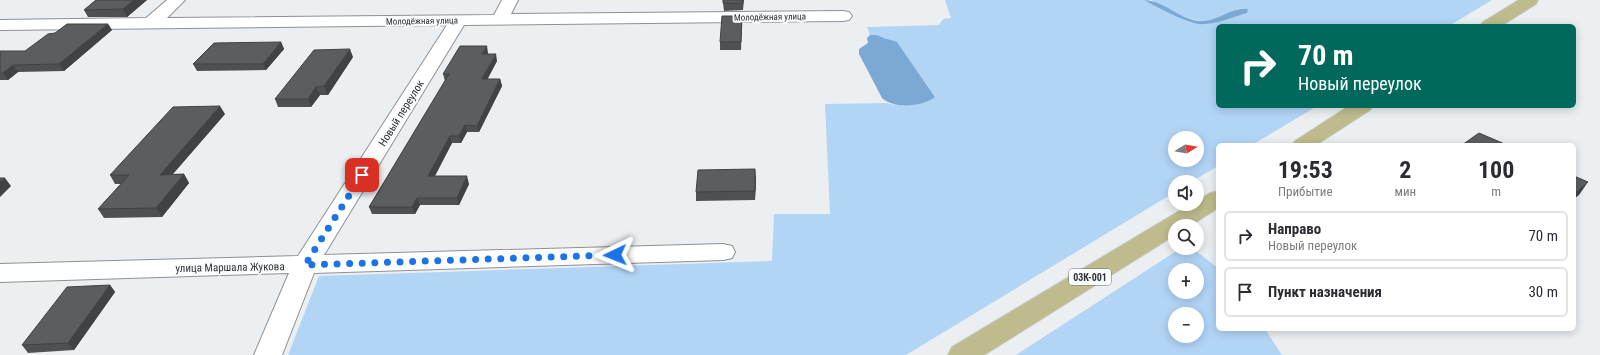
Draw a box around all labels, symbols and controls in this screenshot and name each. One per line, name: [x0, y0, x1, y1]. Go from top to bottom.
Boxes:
street label: Молодёжная улица: [734, 11, 806, 23]
street label: Молодёжная улица: [386, 15, 458, 27]
text: 70 m: [1298, 39, 1354, 72]
icon: right: [1232, 40, 1284, 92]
text: Новый переулок: [1298, 73, 1422, 94]
street label: Новый переулок: [376, 77, 427, 149]
north arrow: [1168, 131, 1204, 167]
map controls: [1168, 131, 1204, 343]
text: 19:53: [1278, 156, 1333, 184]
text: 2: [1399, 156, 1411, 184]
text: 100: [1478, 156, 1514, 184]
pin: [345, 158, 379, 192]
icon: arrive: [351, 164, 373, 186]
button: sound: [1168, 175, 1204, 211]
text: Прибытие: [1278, 184, 1333, 199]
text: мин: [1395, 184, 1416, 199]
text: m: [1491, 184, 1501, 199]
button: search: [1168, 219, 1204, 255]
text: Направо: [1268, 220, 1321, 238]
icon: right: [1234, 225, 1256, 247]
text: 70 m: [1528, 227, 1558, 245]
position arrow: [594, 234, 636, 276]
text: Новый переулок: [1268, 238, 1357, 253]
street label: улица Маршала Жукова: [175, 260, 285, 275]
button: +: [1168, 263, 1204, 299]
road number: 03К-001: [1069, 269, 1111, 285]
icon: arrive: [1234, 281, 1256, 303]
text: Пункт назначения: [1268, 283, 1382, 301]
text: 30 m: [1528, 283, 1558, 301]
button: −: [1168, 307, 1204, 343]

